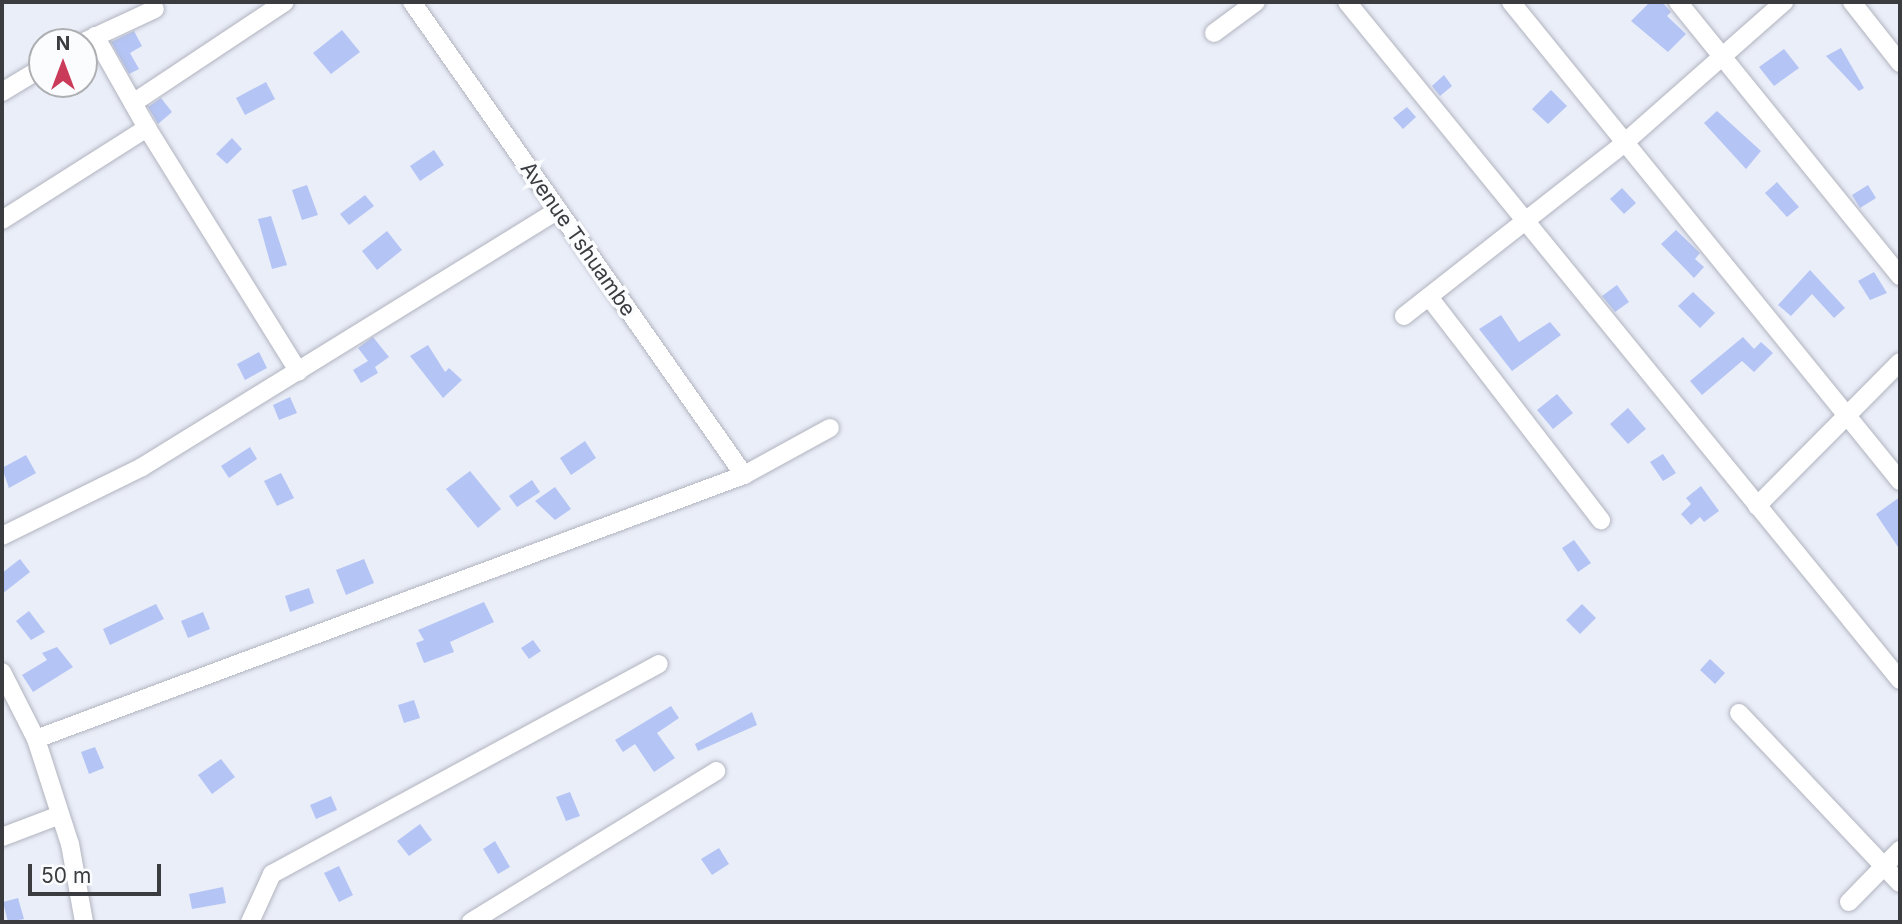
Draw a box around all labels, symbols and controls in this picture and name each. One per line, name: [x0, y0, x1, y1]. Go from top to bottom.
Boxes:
north arrow: [28, 28, 98, 98]
text: N: [56, 32, 70, 55]
street label: Avenue Tshuambe: [515, 157, 641, 321]
scale bar: [32, 850, 164, 894]
text: 50 m: [41, 863, 91, 888]

